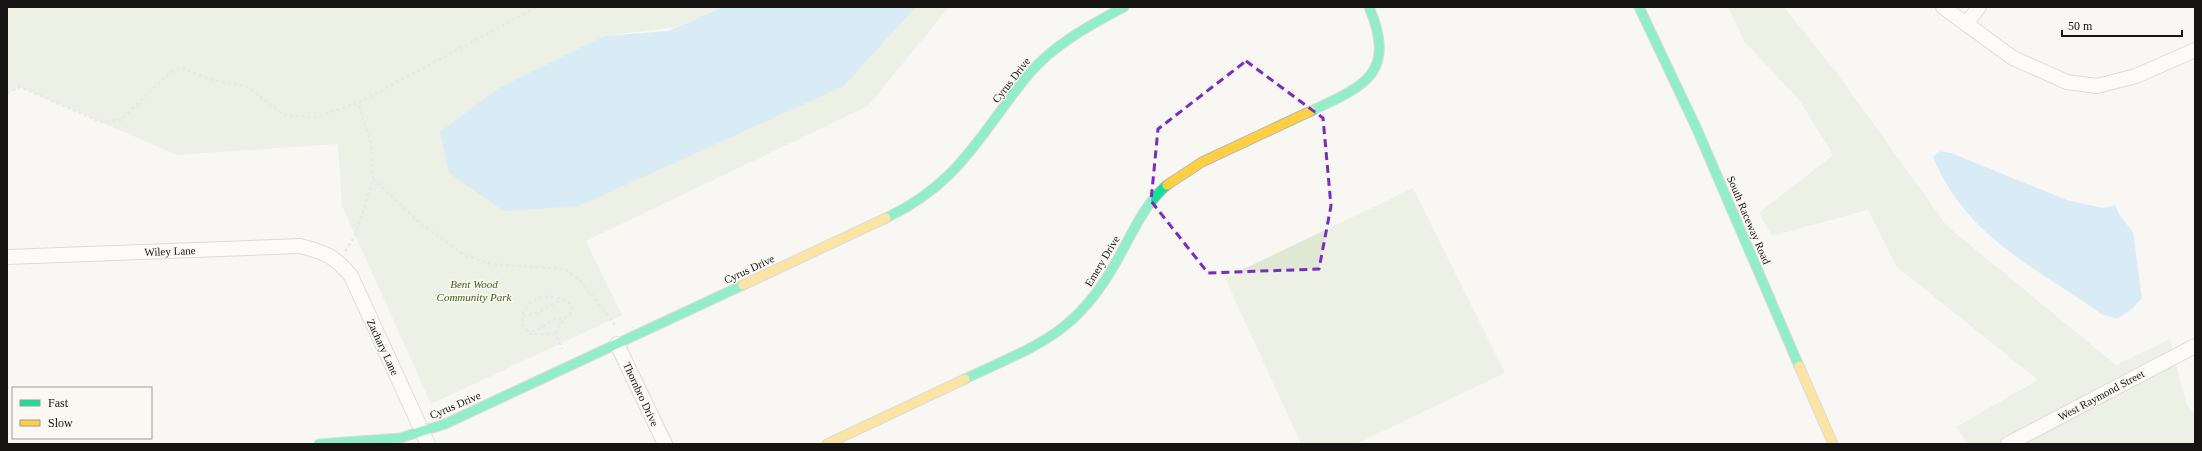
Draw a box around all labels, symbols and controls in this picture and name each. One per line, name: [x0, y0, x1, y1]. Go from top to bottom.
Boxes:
scale bar: [2062, 12, 2182, 38]
text: 50 m: [2068, 19, 2093, 33]
street label: Cyrus Drive: [990, 55, 1032, 105]
street label: South Raceway Road: [1725, 174, 1773, 266]
street label: Emery Drive: [1082, 233, 1122, 289]
street label: Wiley Lane: [144, 244, 196, 258]
street label: Cyrus Drive: [722, 252, 776, 286]
park label: Bent Wood Community Park: [437, 278, 513, 303]
street label: Zachary Lane: [365, 317, 401, 377]
street label: Thornbro Drive: [621, 360, 661, 428]
street label: West Raymond Street: [2056, 367, 2146, 423]
legend: [12, 387, 152, 439]
street label: Cyrus Drive: [428, 389, 482, 421]
text: Fast: [48, 396, 69, 410]
text: Slow: [48, 416, 73, 430]

